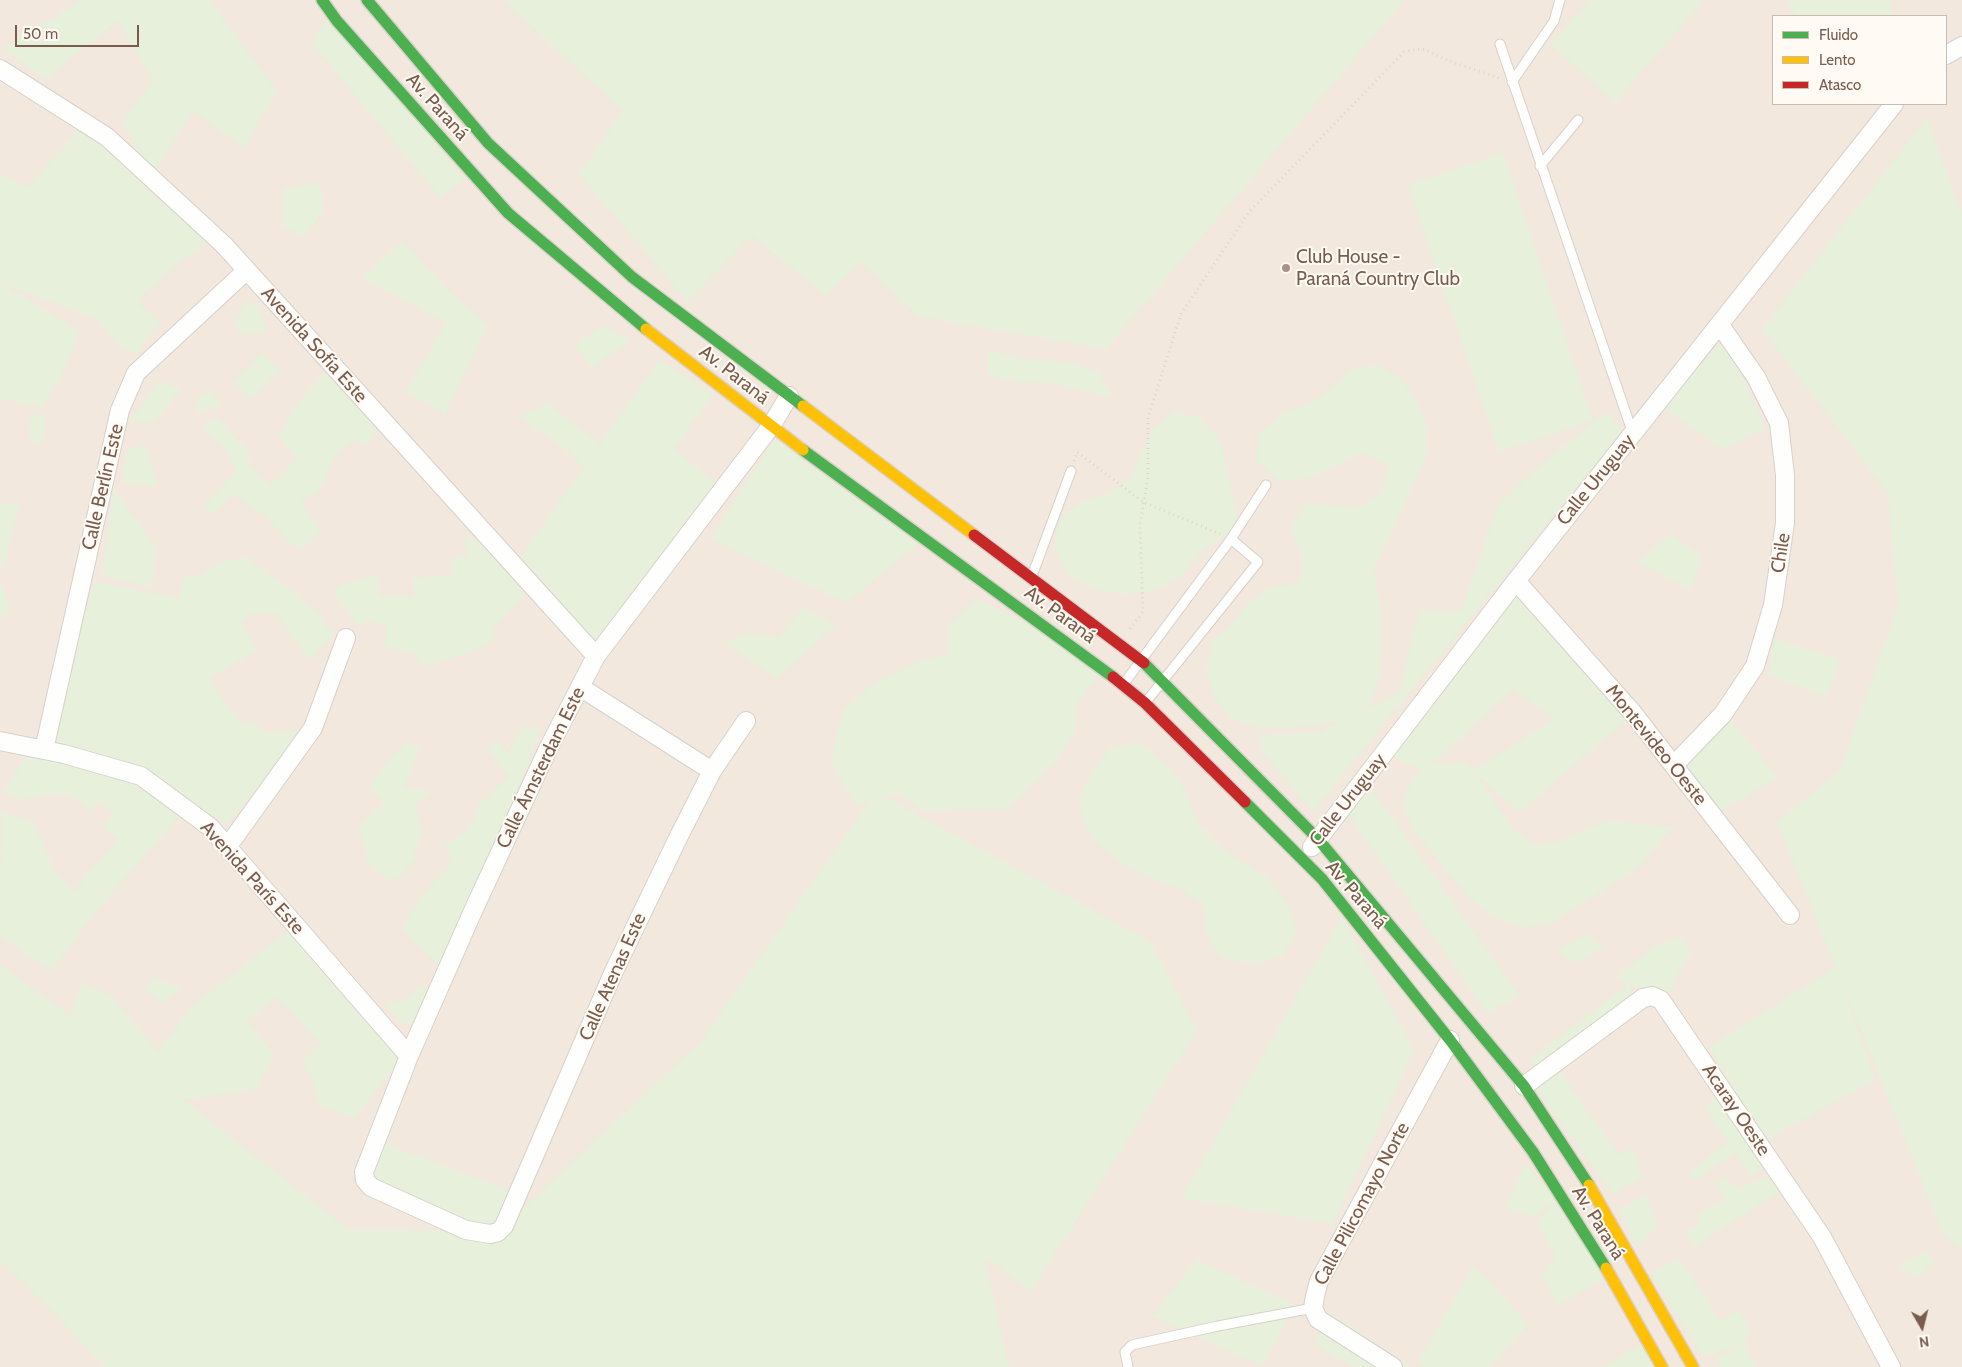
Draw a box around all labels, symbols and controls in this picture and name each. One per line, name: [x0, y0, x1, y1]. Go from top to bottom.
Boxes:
scale bar: [18, 15, 141, 47]
legend: [1772, 15, 1947, 105]
text: 50 m: [23, 25, 58, 43]
text: Fluido: [1819, 26, 1858, 44]
text: Lento: [1819, 51, 1856, 69]
street label: Av. Paraná: [401, 69, 473, 145]
text: Atasco: [1819, 76, 1861, 94]
place label: Club House - Paraná Country Club: [1296, 246, 1460, 290]
marker: Club House - Paraná Country Club: [1280, 262, 1292, 274]
street label: Avenida Sofía Este: [256, 282, 372, 408]
street label: Av. Paraná: [694, 341, 774, 409]
street label: Calle Berlín Este: [77, 422, 129, 552]
street label: Calle Uruguay: [1552, 430, 1640, 530]
street label: Chile: [1767, 531, 1795, 575]
street label: Av. Paraná: [1020, 582, 1100, 648]
street label: Montevideo Oeste: [1600, 680, 1712, 810]
street label: Calle Ámsterdam Este: [492, 684, 590, 852]
street label: Calle Uruguay: [1305, 749, 1391, 851]
street label: Avenida París Este: [195, 817, 309, 939]
street label: Av. Paraná: [1320, 856, 1392, 934]
street label: Calle Atenas Este: [575, 910, 651, 1044]
street label: Acaray Oeste: [1697, 1060, 1775, 1160]
street label: Calle Pilicomayo Norte: [1309, 1119, 1415, 1289]
street label: Av. Paraná: [1566, 1182, 1630, 1264]
north arrow: [1897, 1302, 1947, 1352]
text: N: [1918, 1332, 1930, 1351]

